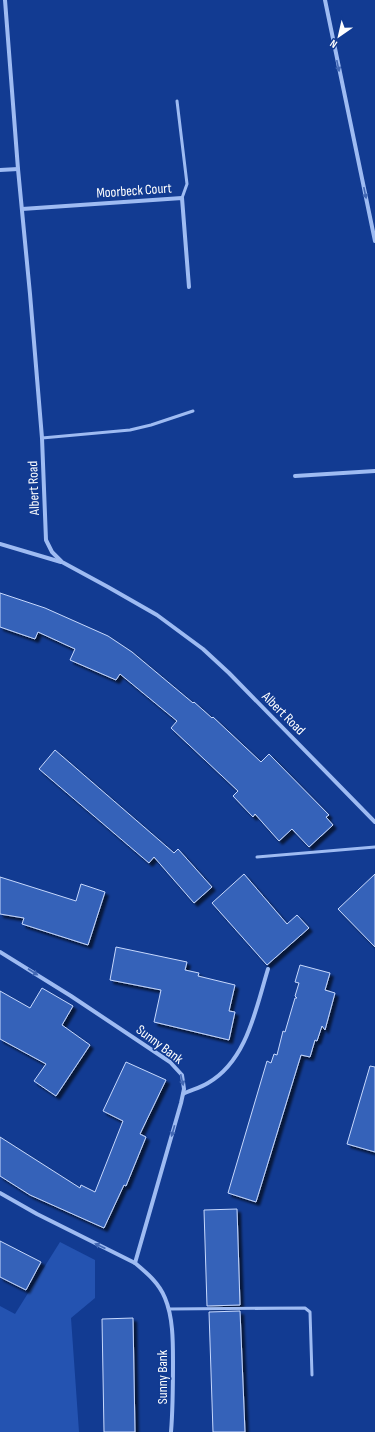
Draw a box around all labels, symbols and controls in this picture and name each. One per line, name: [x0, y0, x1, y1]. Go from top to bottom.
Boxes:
north arrow: [319, 16, 359, 56]
text: N: [328, 37, 340, 51]
one-way arrow: [336, 59, 342, 72]
street label: Moorbeck Court: [96, 179, 172, 202]
one-way arrow: [362, 187, 368, 199]
street label: Albert Road: [24, 460, 43, 516]
street label: Albert Road: [258, 687, 309, 739]
one-way arrow: [28, 968, 38, 976]
street label: Sunny Bank: [133, 1021, 187, 1068]
one-way arrow: [180, 1073, 186, 1086]
one-way arrow: [170, 1126, 176, 1138]
one-way arrow: [95, 1243, 106, 1249]
street label: Sunny Bank: [154, 1349, 171, 1404]

